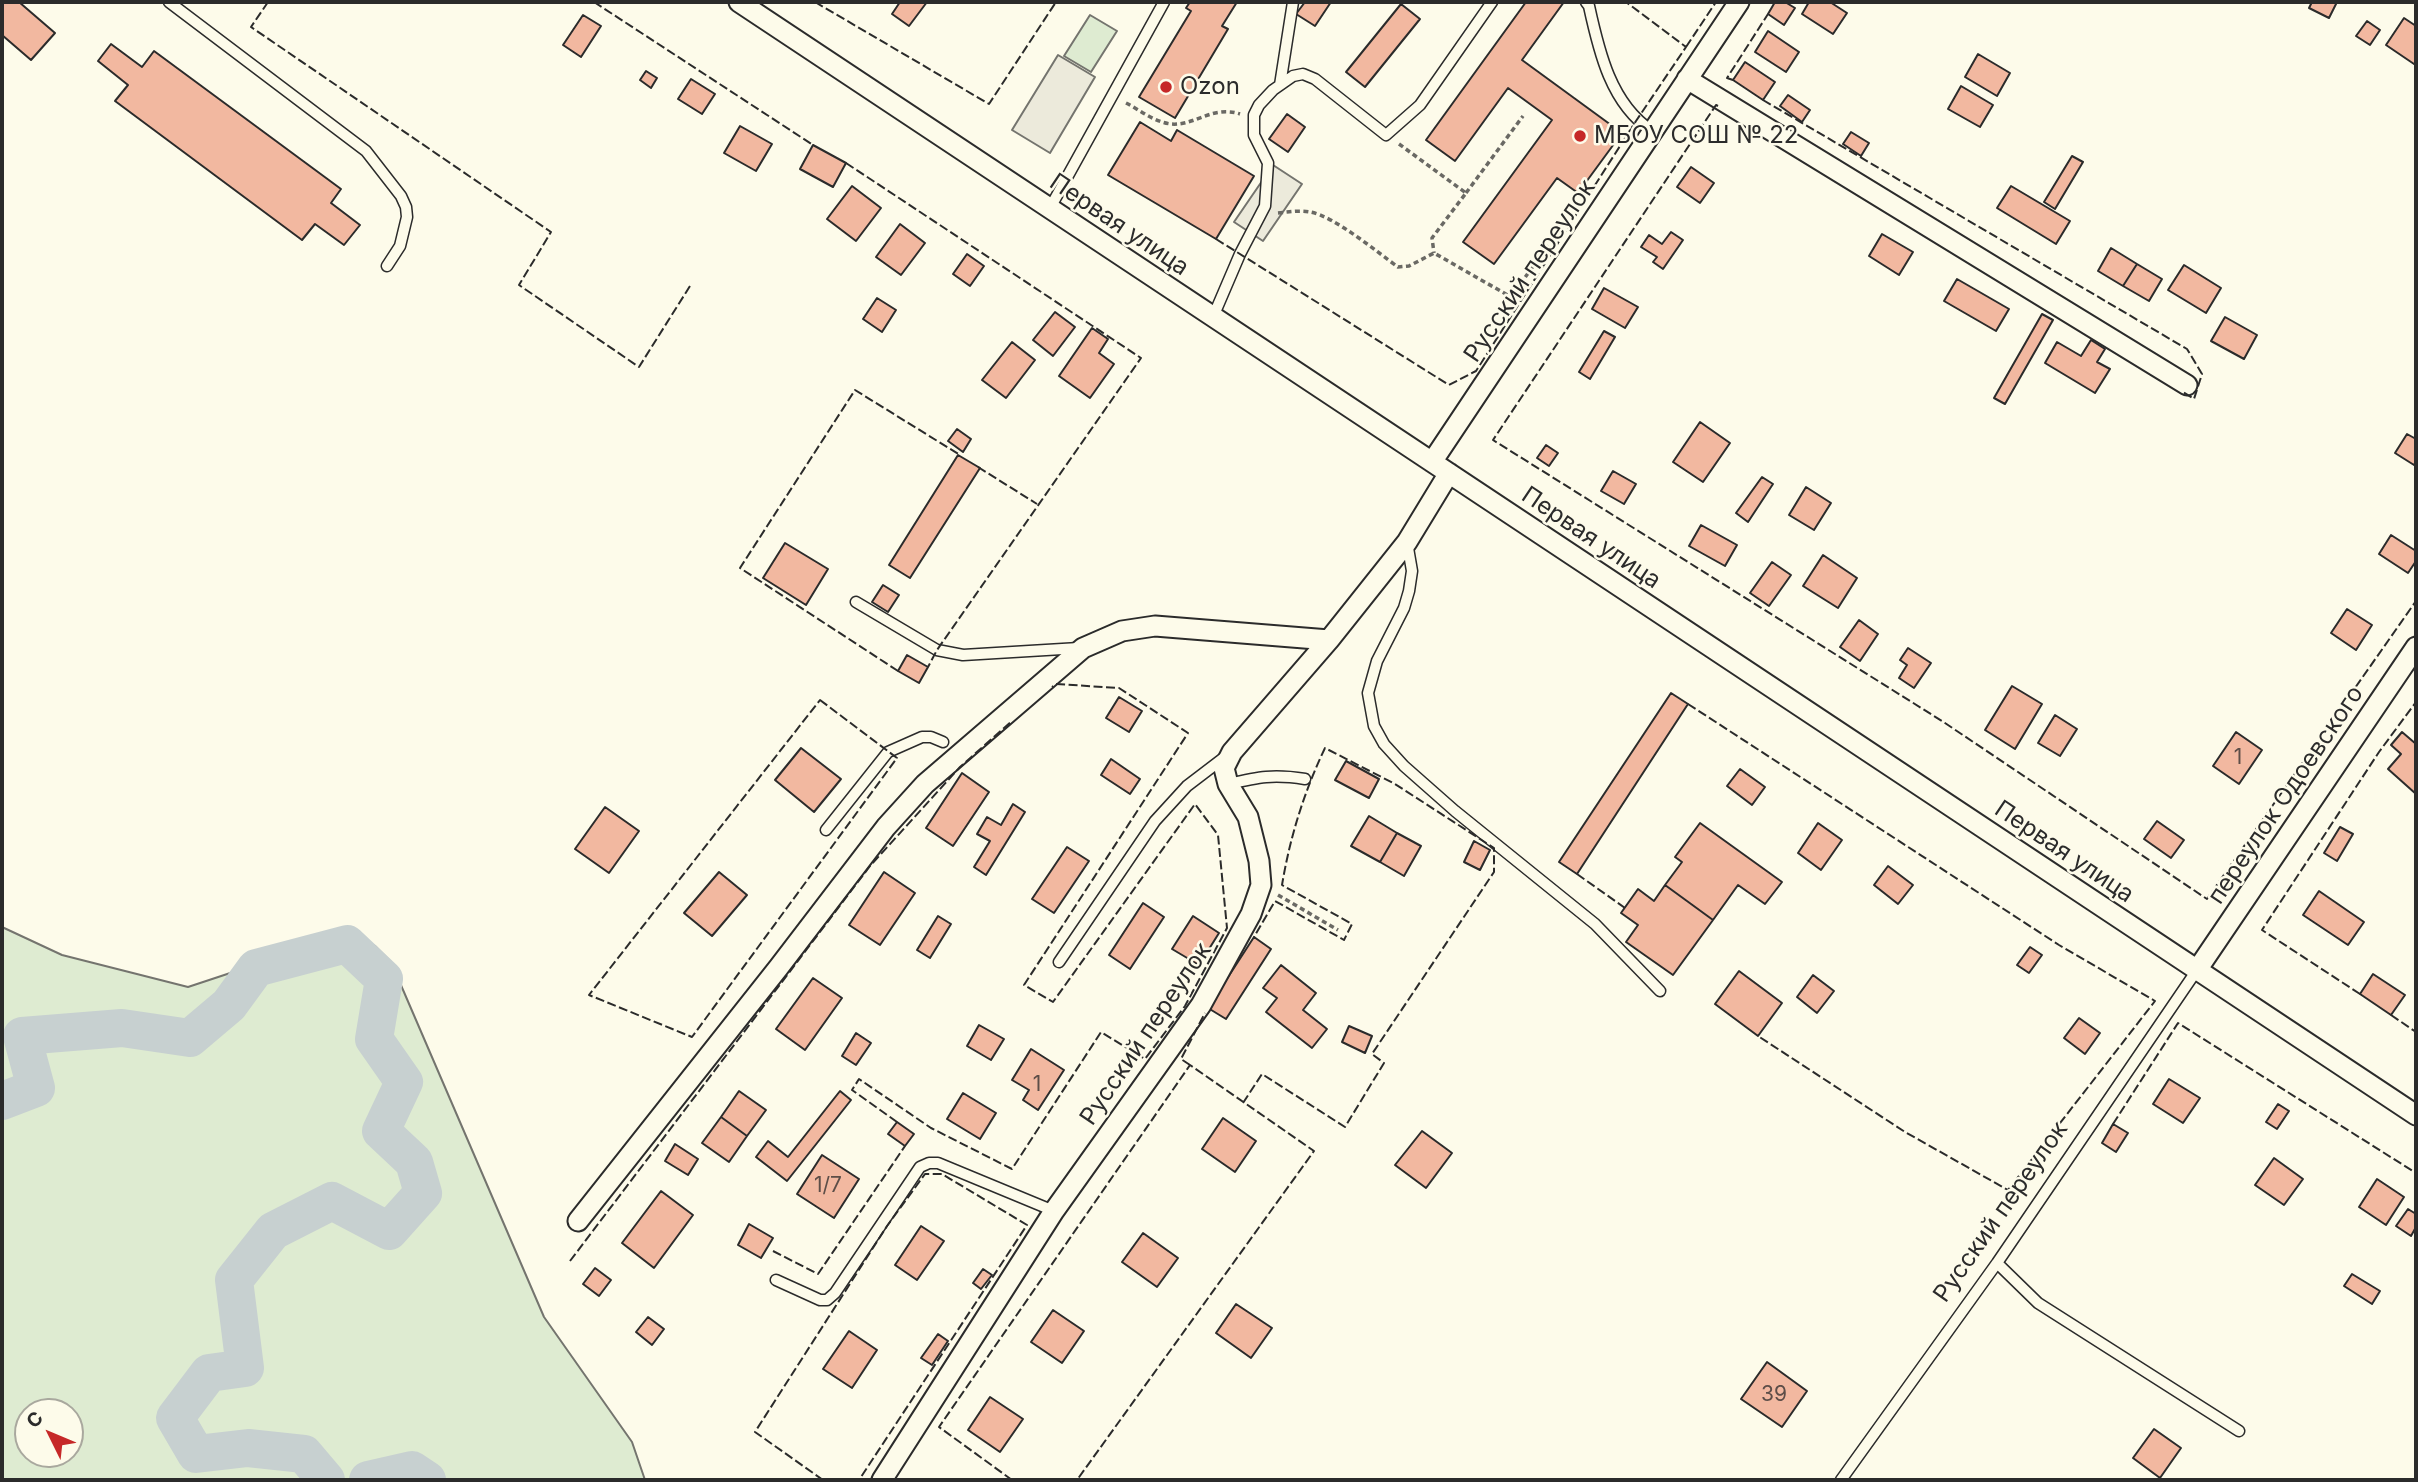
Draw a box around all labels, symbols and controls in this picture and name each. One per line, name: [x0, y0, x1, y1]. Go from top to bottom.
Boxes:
place label: Ozon: [1180, 73, 1240, 101]
marker: Ozon: [1158, 79, 1174, 95]
place label: МБОУ СОШ № 22: [1594, 122, 1798, 150]
marker: МБОУ СОШ № 22: [1572, 128, 1588, 144]
street label: Первая улица: [1044, 168, 1194, 282]
street label: Русский переулок: [1458, 174, 1602, 368]
street label: Первая улица: [1516, 481, 1666, 595]
street label: переулок Одоевского: [2202, 680, 2370, 910]
house number: 1: [2234, 745, 2242, 771]
street label: Первая улица: [1989, 795, 2139, 909]
street label: Русский переулок: [1074, 937, 1218, 1131]
house number: 1: [1033, 1072, 1041, 1098]
street label: Русский переулок: [1928, 1116, 2074, 1308]
house number: 1/7: [814, 1173, 842, 1199]
house number: 39: [1761, 1382, 1787, 1408]
north arrow: [14, 1398, 84, 1468]
text: С: [22, 1407, 48, 1433]

